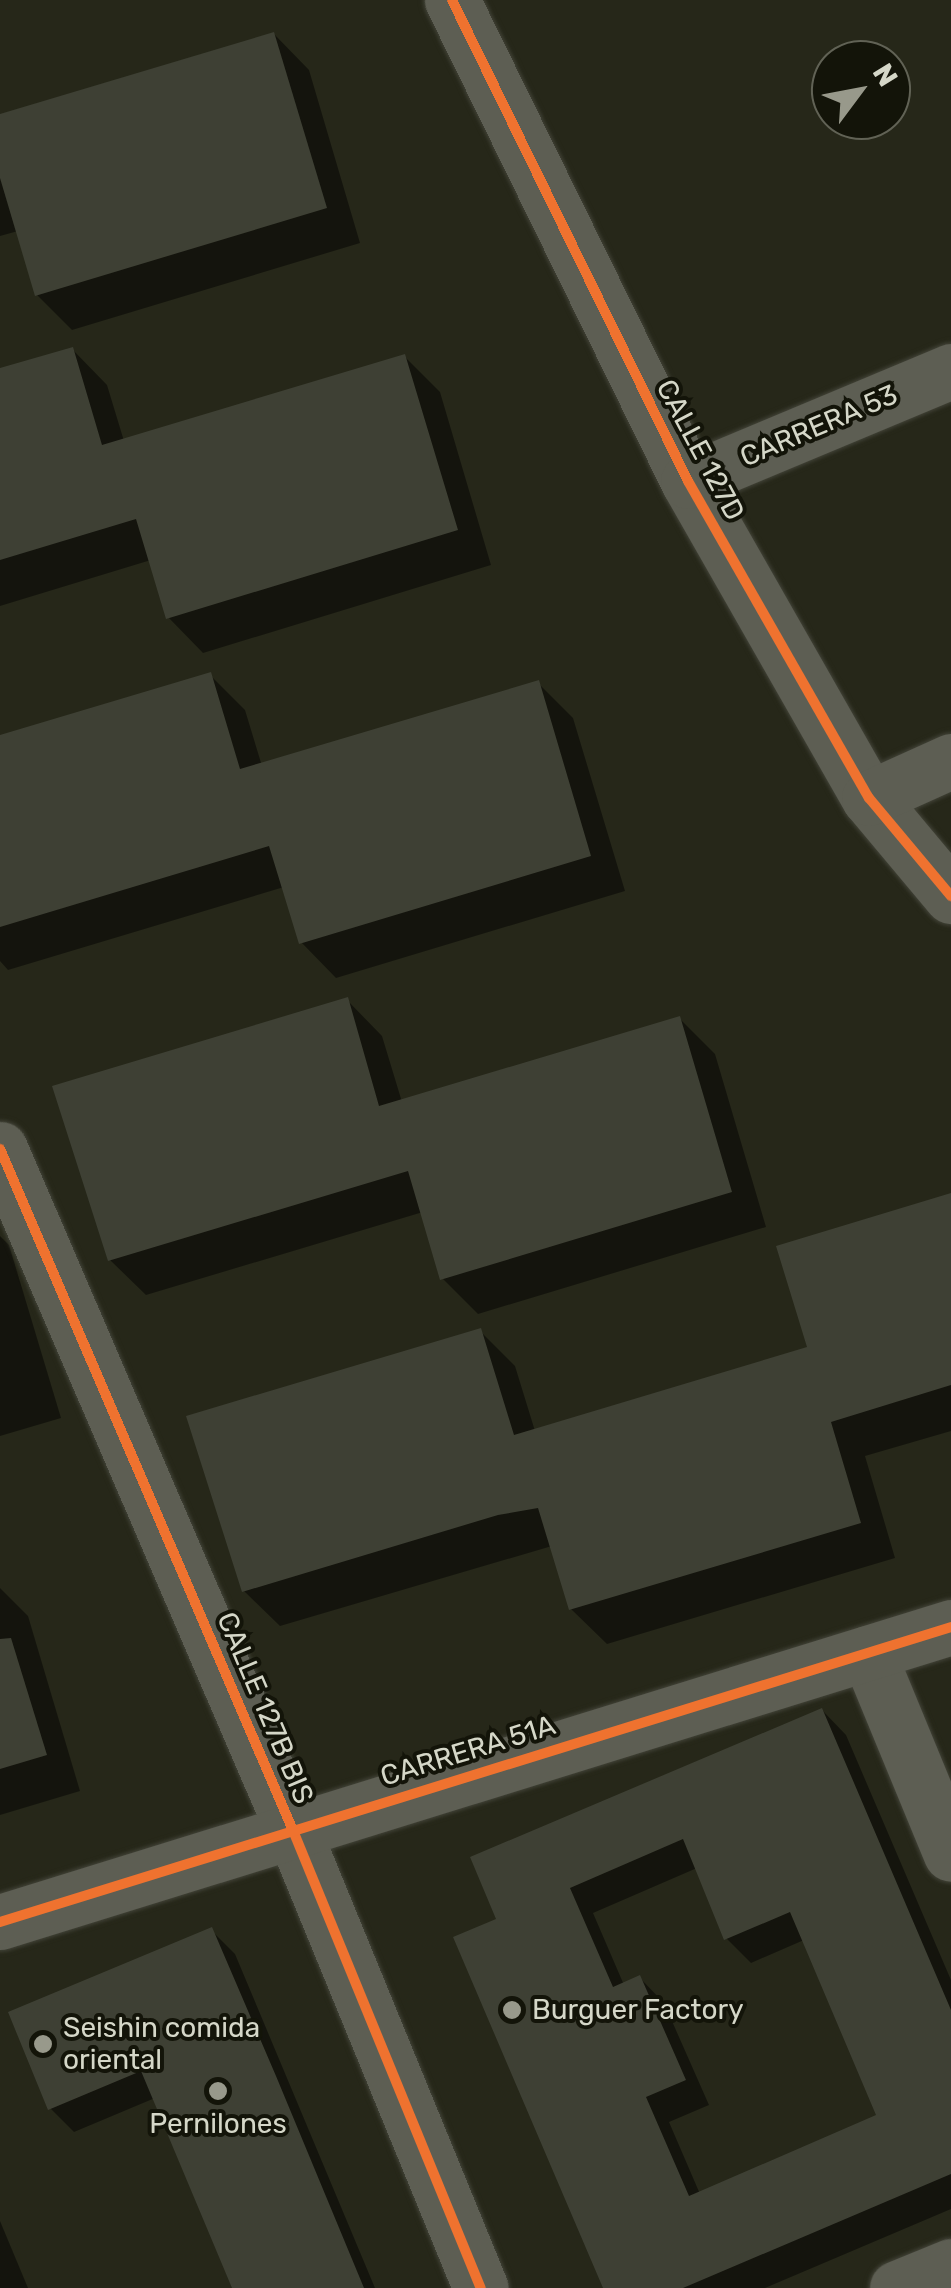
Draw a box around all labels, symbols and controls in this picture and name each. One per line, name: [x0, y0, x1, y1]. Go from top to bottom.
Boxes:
north arrow: [811, 40, 911, 140]
text: N: [866, 58, 904, 92]
street label: CALLE 127D: [649, 374, 751, 526]
street label: CARRERA 53: [735, 378, 903, 474]
street label: CALLE 127B BIS: [210, 1607, 320, 1809]
street label: CARRERA 51A: [376, 1708, 560, 1794]
place label: Burguer Factory: [532, 1993, 744, 2027]
marker: Burguer Factory: [501, 1999, 523, 2021]
place label: Seishin comida oriental: [63, 2011, 260, 2077]
marker: Seishin comida oriental: [32, 2033, 54, 2055]
marker: Pernilones: [207, 2080, 229, 2102]
place label: Pernilones: [149, 2107, 287, 2141]

